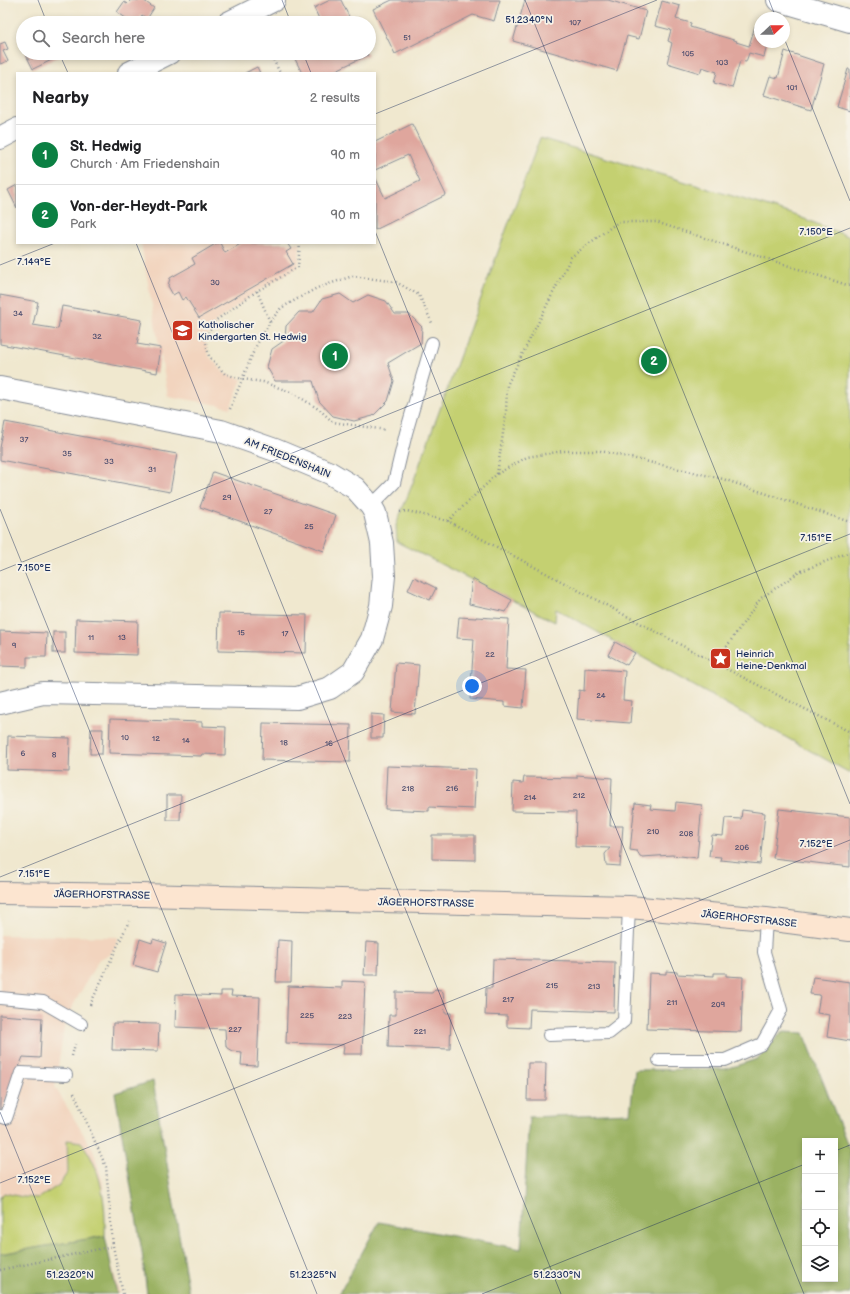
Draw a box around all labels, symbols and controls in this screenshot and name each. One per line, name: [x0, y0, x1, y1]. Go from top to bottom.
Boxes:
north arrow: [754, 12, 790, 48]
text: 51.2340°N: [505, 14, 553, 26]
search box: [16, 16, 376, 60]
house number: 107: [569, 18, 581, 27]
icon: search: [30, 27, 52, 49]
text: Search here: [62, 29, 145, 48]
house number: 51: [403, 33, 411, 42]
house number: 105: [682, 49, 695, 58]
house number: 103: [716, 58, 728, 67]
house number: 101: [787, 83, 797, 92]
text: Nearby: [32, 88, 89, 108]
text: 2 results: [310, 90, 360, 106]
text: St. Hedwig: [70, 137, 141, 156]
text: 1: [42, 147, 48, 163]
text: 90 m: [331, 147, 360, 163]
text: Church · Am Friedenshain: [70, 156, 220, 172]
text: Von-der-Heydt-Park: [70, 197, 207, 216]
text: 2: [41, 207, 49, 223]
text: 90 m: [331, 207, 360, 223]
text: Park: [70, 216, 96, 232]
text: 7.150°E: [799, 226, 833, 238]
text: 7.149°E: [17, 256, 51, 268]
house number: 30: [210, 278, 220, 287]
house number: 34: [13, 309, 23, 318]
school or university icon: Katholischer Kindergarten St. Hedwig: [170, 317, 196, 343]
place label: Katholischer Kindergarten St. Hedwig: [198, 319, 307, 343]
house number: 32: [92, 332, 102, 341]
pin: 1: [322, 341, 348, 371]
pin: 2: [641, 346, 667, 376]
house number: 37: [20, 435, 28, 444]
street label: AM FRIEDENSHAIN: [243, 435, 332, 481]
house number: 35: [62, 449, 72, 458]
house number: 33: [104, 457, 114, 466]
house number: 31: [148, 465, 156, 474]
house number: 29: [222, 493, 232, 502]
house number: 27: [264, 507, 272, 516]
house number: 25: [304, 522, 314, 531]
text: 7.151°E: [800, 532, 832, 544]
text: 7.150°E: [17, 562, 51, 574]
house number: 15: [237, 628, 245, 637]
house number: 17: [281, 629, 289, 638]
house number: 11: [88, 633, 94, 642]
house number: 13: [118, 633, 126, 642]
house number: 9: [12, 641, 17, 650]
place icon: Heinrich Heine-Denkmal: [708, 646, 734, 672]
place label: Heinrich Heine-Denkmal: [736, 648, 807, 672]
house number: 22: [485, 650, 495, 659]
your location: [462, 676, 482, 696]
house number: 24: [596, 691, 606, 700]
house number: 10: [121, 733, 129, 742]
house number: 12: [152, 734, 160, 743]
house number: 14: [182, 736, 190, 745]
house number: 18: [280, 738, 288, 747]
house number: 16: [325, 739, 333, 748]
house number: 6: [21, 749, 26, 758]
house number: 8: [52, 750, 57, 759]
house number: 218: [402, 784, 415, 793]
house number: 216: [446, 784, 458, 793]
house number: 212: [573, 791, 585, 800]
house number: 214: [524, 793, 536, 802]
house number: 210: [647, 827, 659, 836]
house number: 208: [679, 829, 693, 838]
text: 7.152°E: [799, 838, 833, 850]
house number: 206: [735, 843, 749, 852]
text: 7.151°E: [18, 868, 50, 880]
street label: JÄGERHOFSTRASSE: [54, 888, 151, 902]
street label: JÄGERHOFSTRASSE: [378, 896, 475, 910]
street label: JÄGERHOFSTRASSE: [700, 908, 798, 930]
house number: 215: [546, 981, 559, 990]
house number: 213: [588, 982, 600, 991]
house number: 217: [502, 995, 514, 1004]
house number: 211: [667, 998, 677, 1007]
house number: 209: [711, 1000, 725, 1009]
house number: 225: [300, 1011, 314, 1020]
house number: 223: [338, 1012, 352, 1021]
house number: 227: [228, 1025, 242, 1034]
house number: 221: [414, 1027, 426, 1036]
map controls: [802, 1138, 838, 1282]
button: +: [802, 1138, 838, 1174]
text: 7.152°E: [17, 1174, 51, 1186]
button: −: [802, 1174, 838, 1210]
button: locate: [802, 1210, 838, 1246]
button: layers: [802, 1246, 838, 1282]
text: 51.2320°N: [46, 1269, 94, 1281]
text: 51.2325°N: [289, 1269, 337, 1281]
text: 51.2330°N: [533, 1269, 581, 1281]

